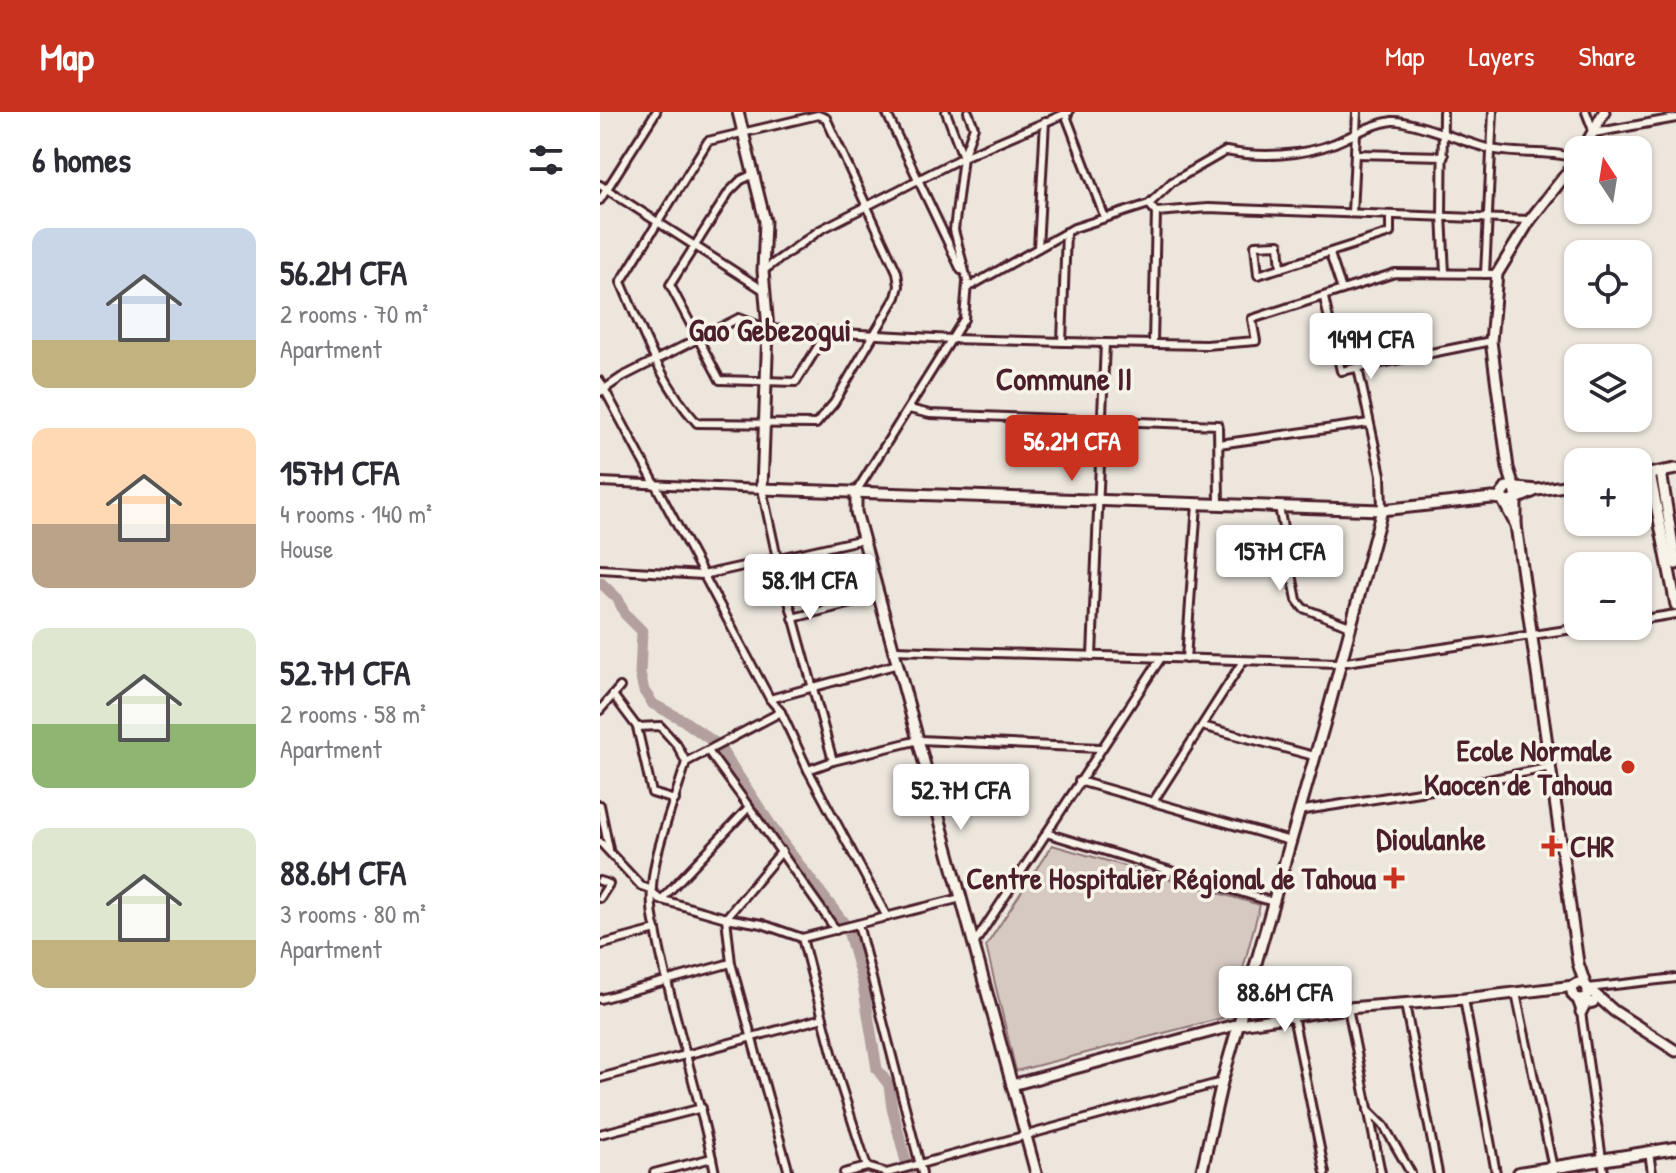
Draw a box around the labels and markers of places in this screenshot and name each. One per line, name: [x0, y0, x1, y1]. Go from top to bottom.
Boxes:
pin: 149M CFA: [1288, 313, 1454, 381]
pin: 56.2M CFA: [980, 415, 1164, 483]
pin: 157M CFA: [1197, 525, 1363, 593]
pin: 58.1M CFA: [718, 554, 902, 622]
place label: Ecole Normale Kaocen de Tahoua: [1424, 730, 1612, 804]
marker: Ecole Normale Kaocen de Tahoua: [1619, 758, 1637, 776]
pin: 52.7M CFA: [869, 764, 1053, 832]
place label: CHR: [1570, 826, 1614, 866]
marker: CHR: [1541, 835, 1563, 857]
place label: Centre Hospitalier Régional de Tahoua: [966, 858, 1376, 899]
marker: Centre Hospitalier Régional de Tahoua: [1383, 867, 1405, 889]
pin: 88.6M CFA: [1193, 966, 1377, 1034]

